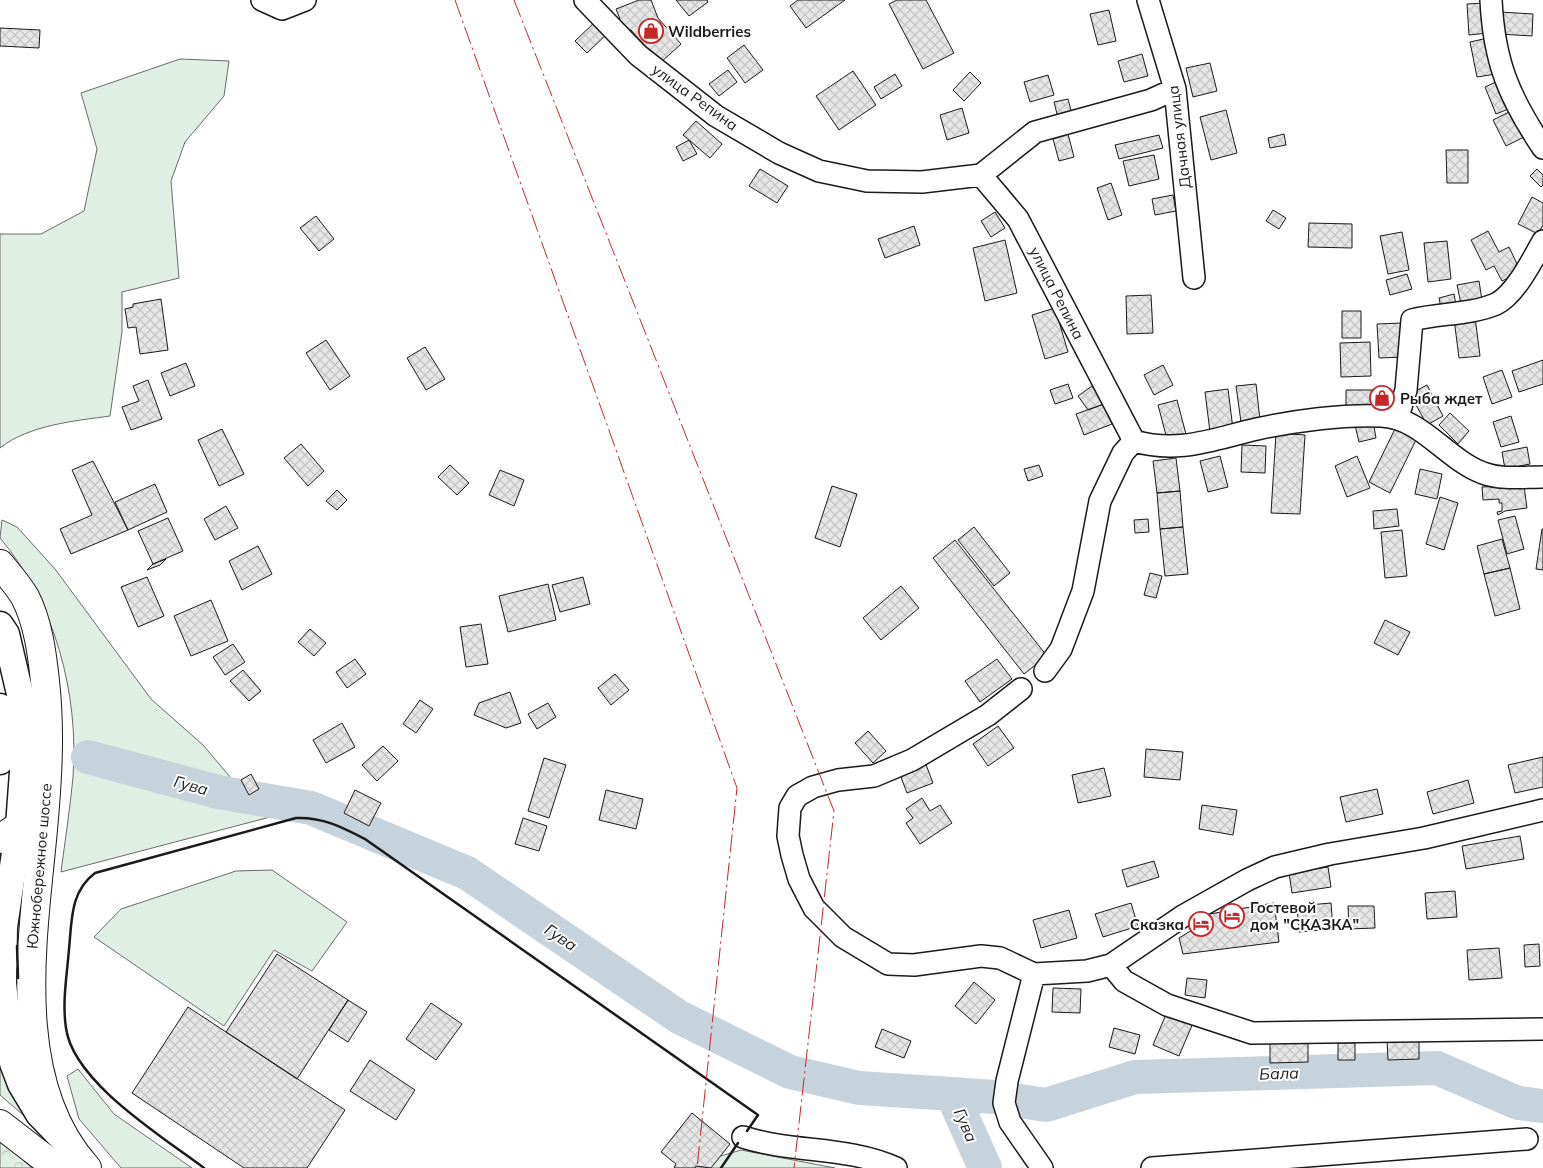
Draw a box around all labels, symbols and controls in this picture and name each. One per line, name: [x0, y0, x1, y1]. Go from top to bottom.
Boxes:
shop icon: Wildberries: [638, 18, 664, 44]
place label: Wildberries: [668, 22, 751, 41]
street label: улица Репина: [648, 60, 742, 134]
street label: Дачная улица: [1163, 84, 1195, 190]
street label: улица Репина: [1026, 243, 1088, 343]
shop icon: Рыба ждет: [1369, 385, 1395, 411]
place label: Рыба ждет: [1400, 389, 1483, 408]
water label: Гува: [172, 771, 211, 799]
street label: Южнобережное шоссе: [22, 782, 56, 950]
place label: Гостевой дом "СКАЗКА": [1250, 898, 1359, 934]
hotel icon: Гостевой дом "СКАЗКА": [1219, 903, 1245, 929]
hotel icon: Сказка: [1188, 911, 1214, 937]
place label: Сказка: [1130, 915, 1184, 934]
water label: Гува: [541, 919, 581, 955]
water label: Бала: [1259, 1062, 1299, 1084]
water label: Гува: [950, 1105, 982, 1145]

